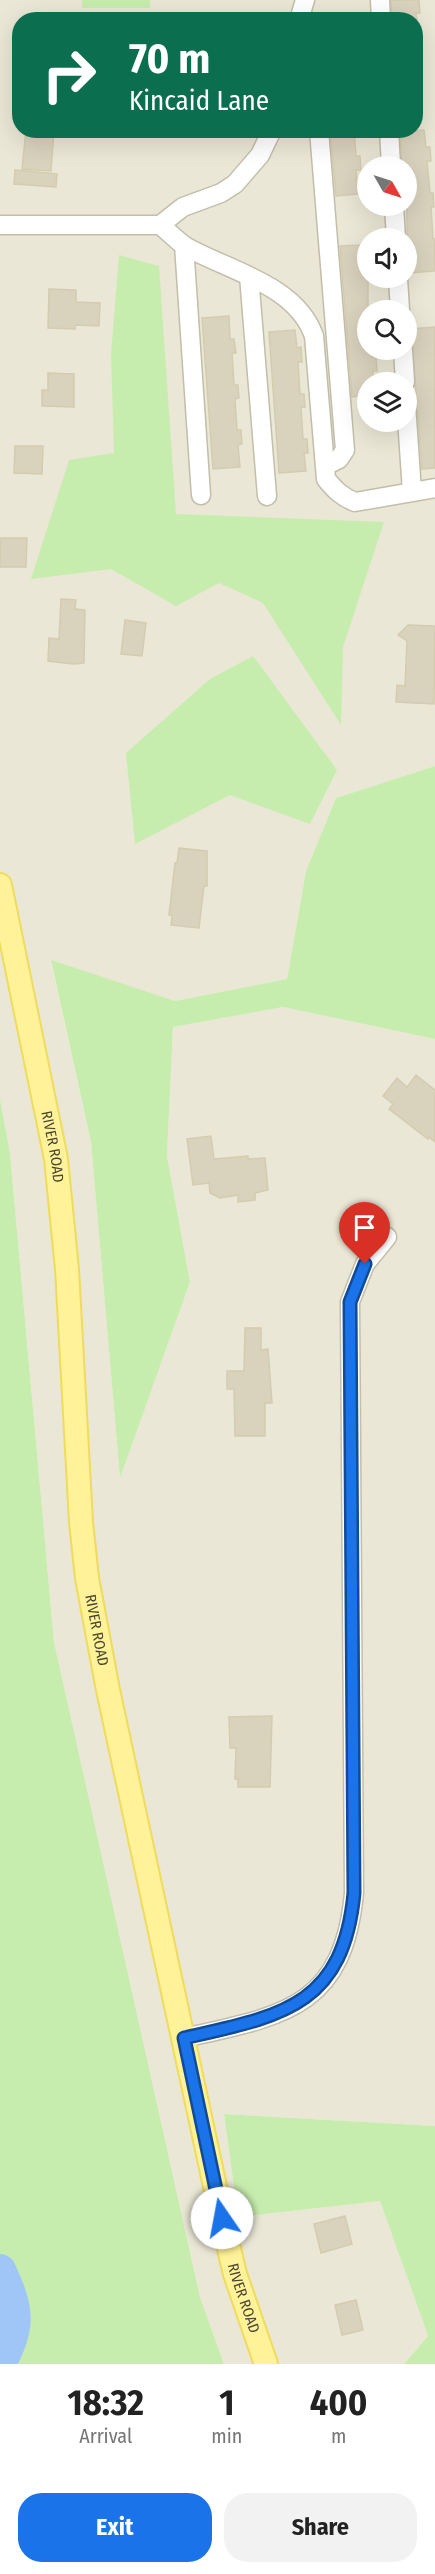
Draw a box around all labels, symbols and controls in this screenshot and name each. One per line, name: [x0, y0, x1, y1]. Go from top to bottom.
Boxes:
text: 70 m: [129, 34, 210, 84]
icon: right: [30, 36, 108, 114]
text: Kincaid Lane: [129, 85, 269, 117]
north arrow: [357, 156, 417, 216]
map controls: [357, 156, 417, 432]
button: sound: [357, 228, 417, 288]
button: search: [357, 300, 417, 360]
button: layers: [357, 372, 417, 432]
street label: RIVER ROAD: [37, 1109, 67, 1183]
pin: [339, 1202, 390, 1264]
icon: arrive: [348, 1211, 381, 1244]
street label: RIVER ROAD: [81, 1593, 112, 1667]
position arrow: [190, 2186, 254, 2250]
street label: RIVER ROAD: [224, 2261, 264, 2335]
text: 18:32: [67, 2381, 144, 2425]
text: 1: [219, 2381, 234, 2425]
text: 400: [310, 2381, 368, 2425]
text: Arrival: [79, 2424, 132, 2448]
text: min: [211, 2424, 242, 2448]
text: m: [331, 2424, 346, 2448]
button: Exit: [18, 2493, 212, 2562]
button: Share: [224, 2493, 417, 2562]

